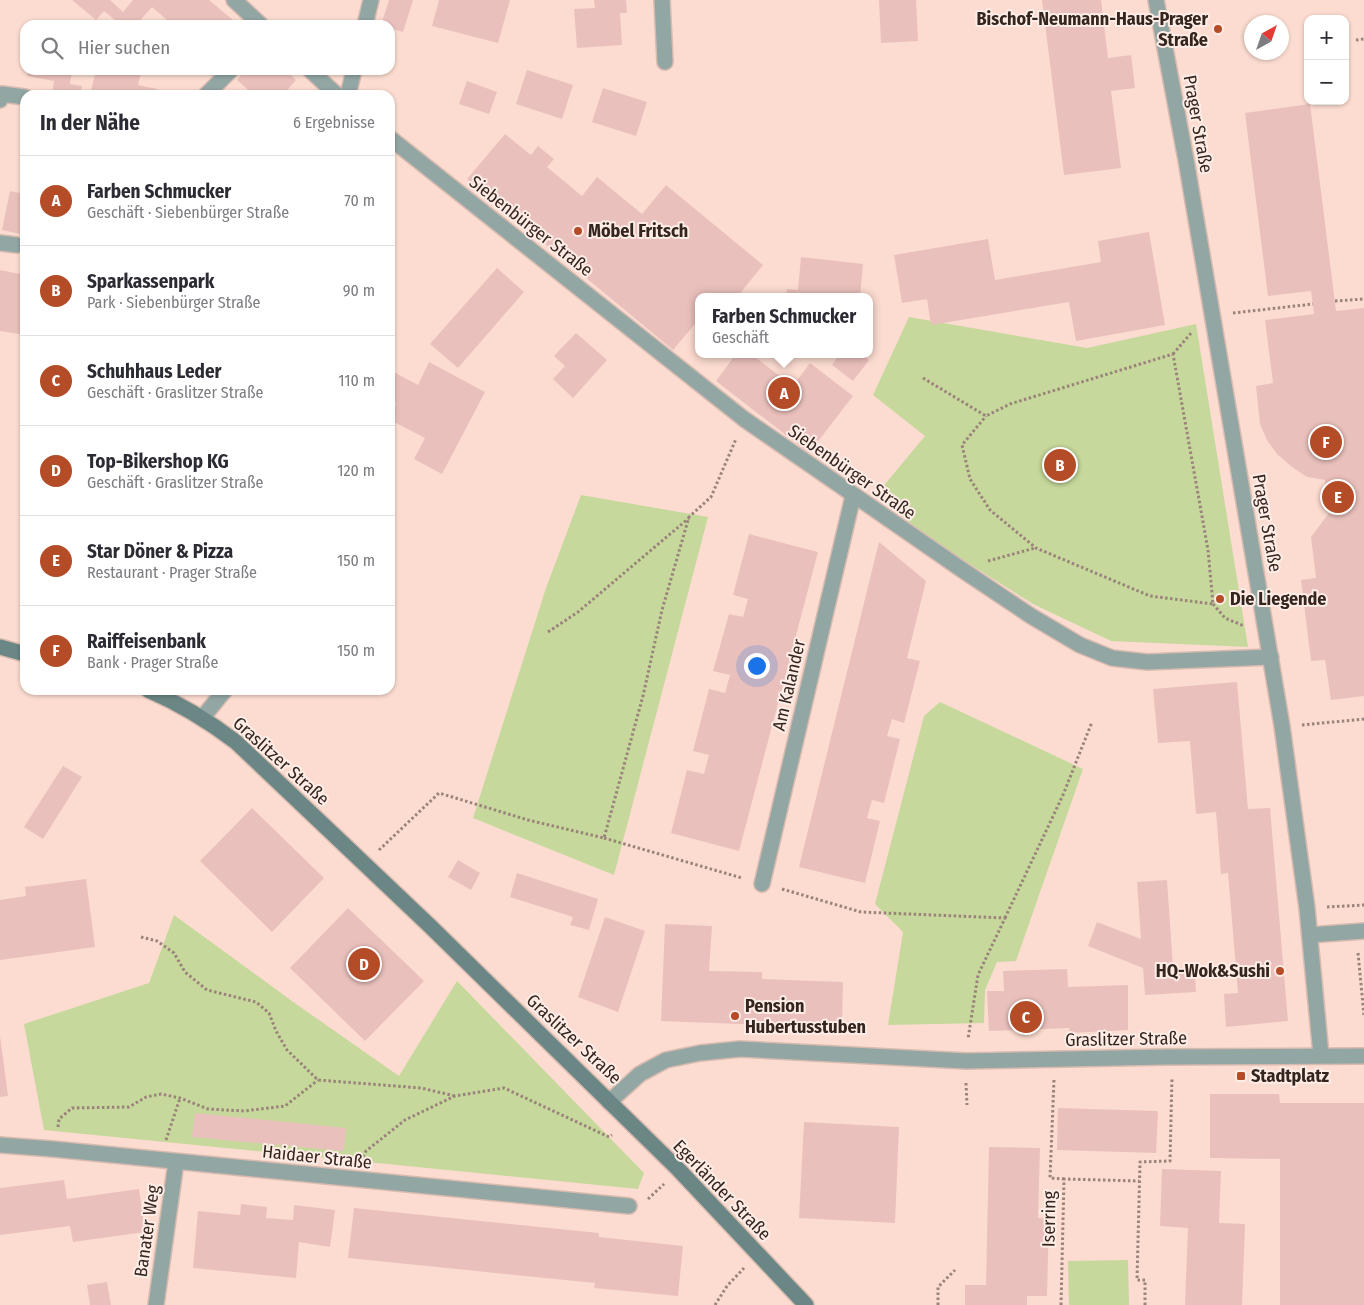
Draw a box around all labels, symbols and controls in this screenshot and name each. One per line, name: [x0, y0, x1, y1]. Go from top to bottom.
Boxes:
place label: Bischof-Neumann-Haus-Prager Straße: [977, 8, 1208, 51]
north arrow: [1244, 15, 1289, 60]
map controls: [1304, 15, 1349, 105]
button: +: [1304, 15, 1349, 60]
search box: [20, 20, 395, 75]
marker: Bischof-Neumann-Haus-Prager Straße: [1212, 23, 1224, 35]
icon: search: [38, 34, 66, 62]
text: Hier suchen: [78, 36, 170, 59]
button: −: [1304, 60, 1349, 105]
street label: Prager Straße: [1179, 73, 1217, 175]
text: In der Nähe: [40, 110, 140, 136]
text: 6 Ergebnisse: [293, 113, 375, 132]
street label: Siebenbürger Straße: [465, 171, 597, 281]
text: Farben Schmucker: [87, 180, 231, 203]
text: A: [52, 191, 60, 210]
text: 70 m: [344, 191, 375, 210]
text: Geschäft · Siebenbürger Straße: [87, 203, 289, 222]
place label: Möbel Fritsch: [588, 220, 688, 242]
marker: Möbel Fritsch: [572, 225, 584, 237]
text: Sparkassenpark: [87, 270, 215, 293]
text: B: [52, 281, 60, 300]
text: 90 m: [343, 281, 375, 300]
text: Park · Siebenbürger Straße: [87, 293, 260, 312]
popup: [695, 293, 873, 358]
text: Farben Schmucker: [712, 305, 856, 328]
text: Geschäft: [712, 328, 769, 347]
text: Schuhhaus Leder: [87, 360, 221, 383]
text: C: [52, 371, 60, 390]
text: 110 m: [338, 371, 375, 390]
pin: A: [768, 374, 800, 412]
text: Geschäft · Graslitzer Straße: [87, 383, 263, 402]
street label: Siebenbürger Straße: [784, 420, 920, 524]
pin: F: [1310, 423, 1342, 461]
pin: B: [1044, 446, 1076, 484]
text: Top-Bikershop KG: [87, 450, 229, 473]
text: D: [51, 461, 61, 480]
text: 120 m: [337, 461, 375, 480]
street label: Prager Straße: [1248, 472, 1286, 574]
text: Geschäft · Graslitzer Straße: [87, 473, 263, 492]
pin: E: [1322, 478, 1354, 516]
text: Star Döner & Pizza: [87, 540, 233, 563]
text: E: [52, 551, 60, 570]
text: 150 m: [337, 551, 375, 570]
text: Restaurant · Prager Straße: [87, 563, 257, 582]
place label: Die Liegende: [1230, 588, 1326, 610]
marker: Die Liegende: [1214, 593, 1226, 605]
text: Raiffeisenbank: [87, 630, 206, 653]
street label: Am Kalander: [768, 636, 810, 733]
text: F: [52, 641, 60, 660]
text: 150 m: [337, 641, 375, 660]
text: Bank · Prager Straße: [87, 653, 218, 672]
your location: [744, 653, 770, 679]
street label: Graslitzer Straße: [228, 712, 334, 810]
pin: D: [348, 945, 380, 983]
place label: HQ-Wok&Sushi: [1156, 960, 1270, 982]
marker: HQ-Wok&Sushi: [1274, 965, 1286, 977]
street label: Graslitzer Straße: [522, 989, 626, 1089]
place label: Pension Hubertusstuben: [745, 995, 866, 1038]
pin: C: [1010, 998, 1042, 1036]
marker: Pension Hubertusstuben: [729, 1010, 741, 1022]
street label: Graslitzer Straße: [1065, 1027, 1187, 1051]
place label: Stadtplatz: [1251, 1065, 1329, 1087]
marker: Stadtplatz: [1235, 1070, 1247, 1082]
street label: Egerländer Straße: [668, 1135, 776, 1245]
street label: Haidaer Straße: [261, 1140, 373, 1174]
street label: Banater Weg: [130, 1183, 164, 1278]
street label: Iserring: [1038, 1190, 1060, 1247]

